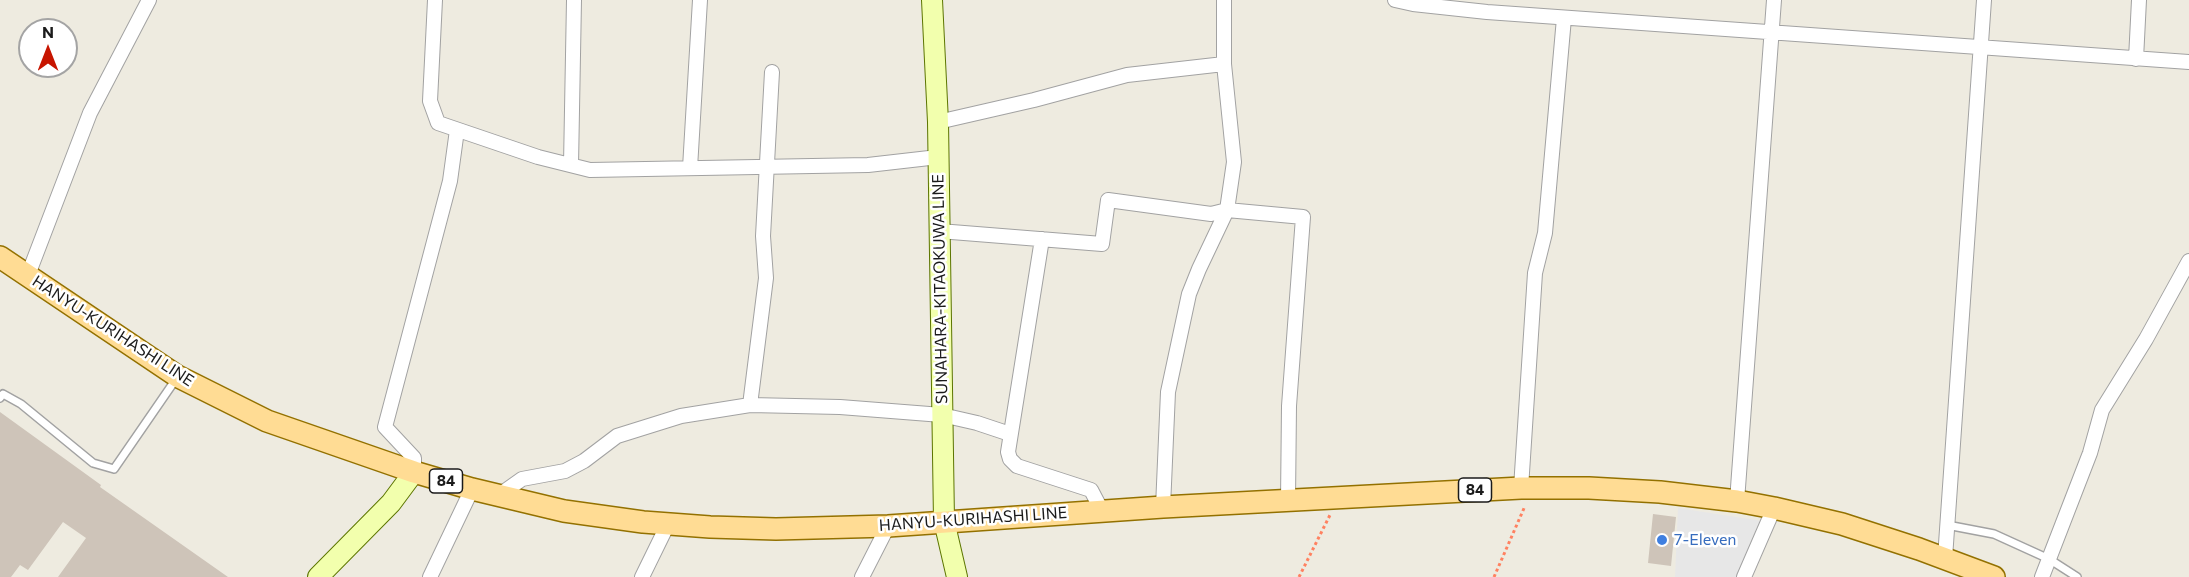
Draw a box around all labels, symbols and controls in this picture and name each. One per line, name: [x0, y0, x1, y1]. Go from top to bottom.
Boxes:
north arrow: [18, 18, 78, 78]
text: N: [42, 22, 54, 41]
street label: SUNAHARA-KITAOKUWA LINE: [928, 174, 952, 404]
street label: HANYU-KURIHASHI LINE: [29, 272, 197, 390]
road number: 84: [430, 469, 462, 493]
road number: 84: [1458, 478, 1492, 502]
street label: HANYU-KURIHASHI LINE: [878, 503, 1068, 535]
place label: 7-Eleven: [1674, 530, 1737, 550]
marker: 7-Eleven: [1655, 533, 1669, 547]

